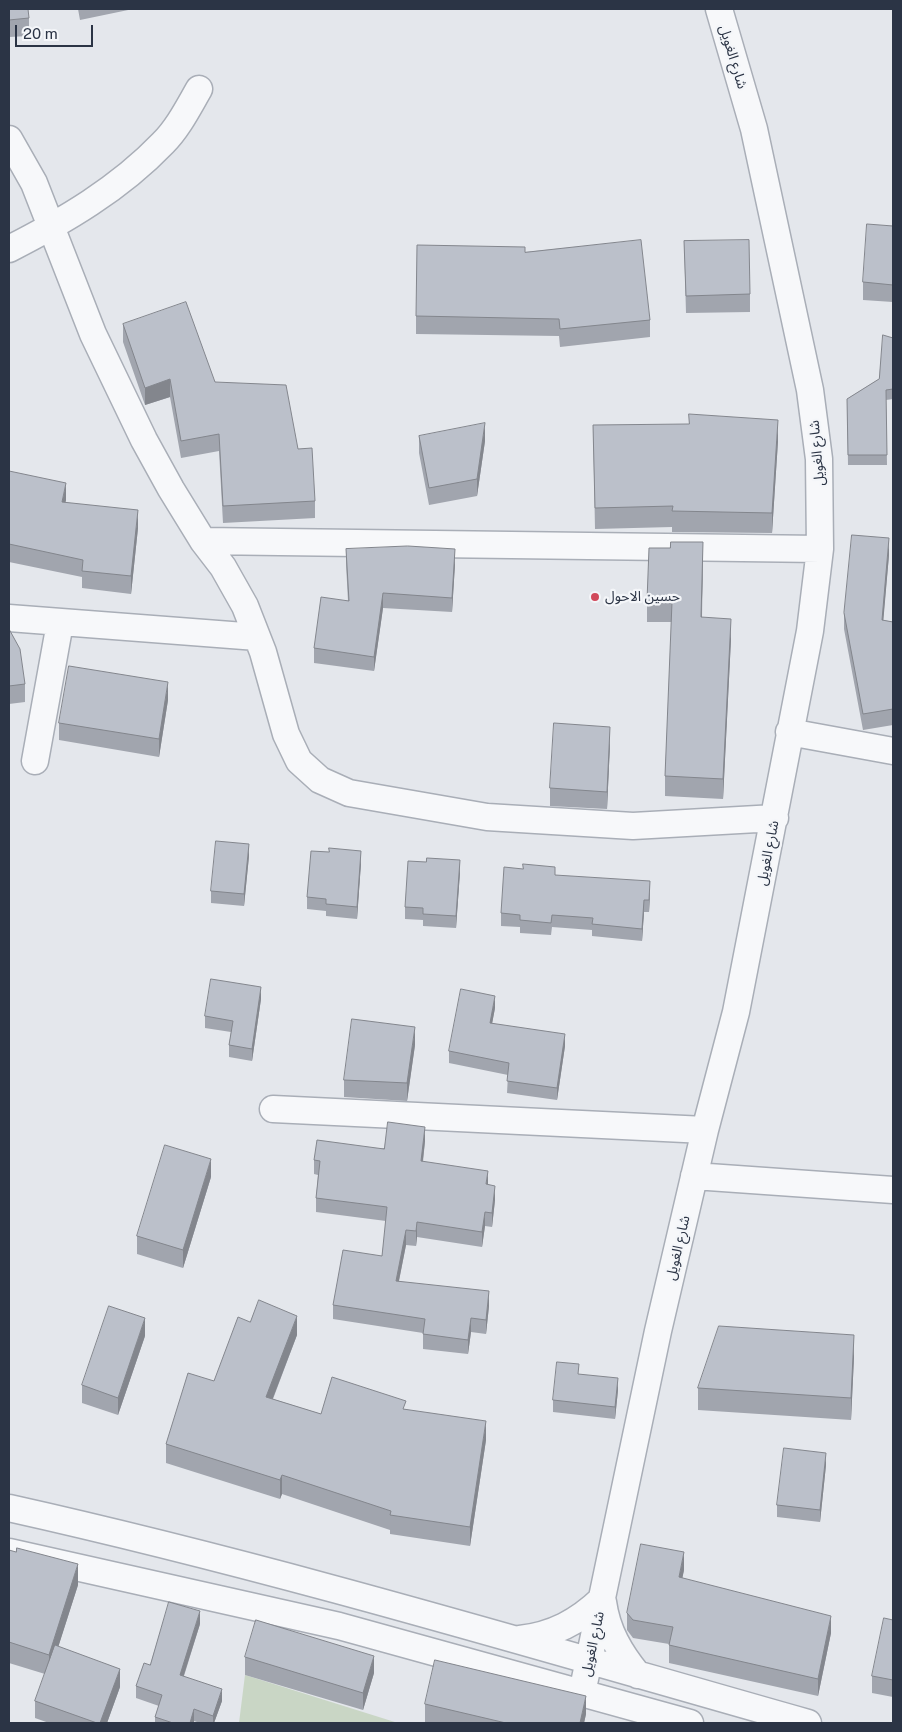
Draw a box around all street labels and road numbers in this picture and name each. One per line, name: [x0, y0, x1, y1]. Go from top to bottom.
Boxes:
street label: شارع الغويل: [715, 23, 751, 91]
street label: شارع الغويل: [806, 419, 828, 487]
street label: شارع الغويل: [753, 819, 783, 887]
street label: شارع الغويل: [662, 1214, 694, 1282]
street label: شارع الغويل: [578, 1610, 608, 1678]

